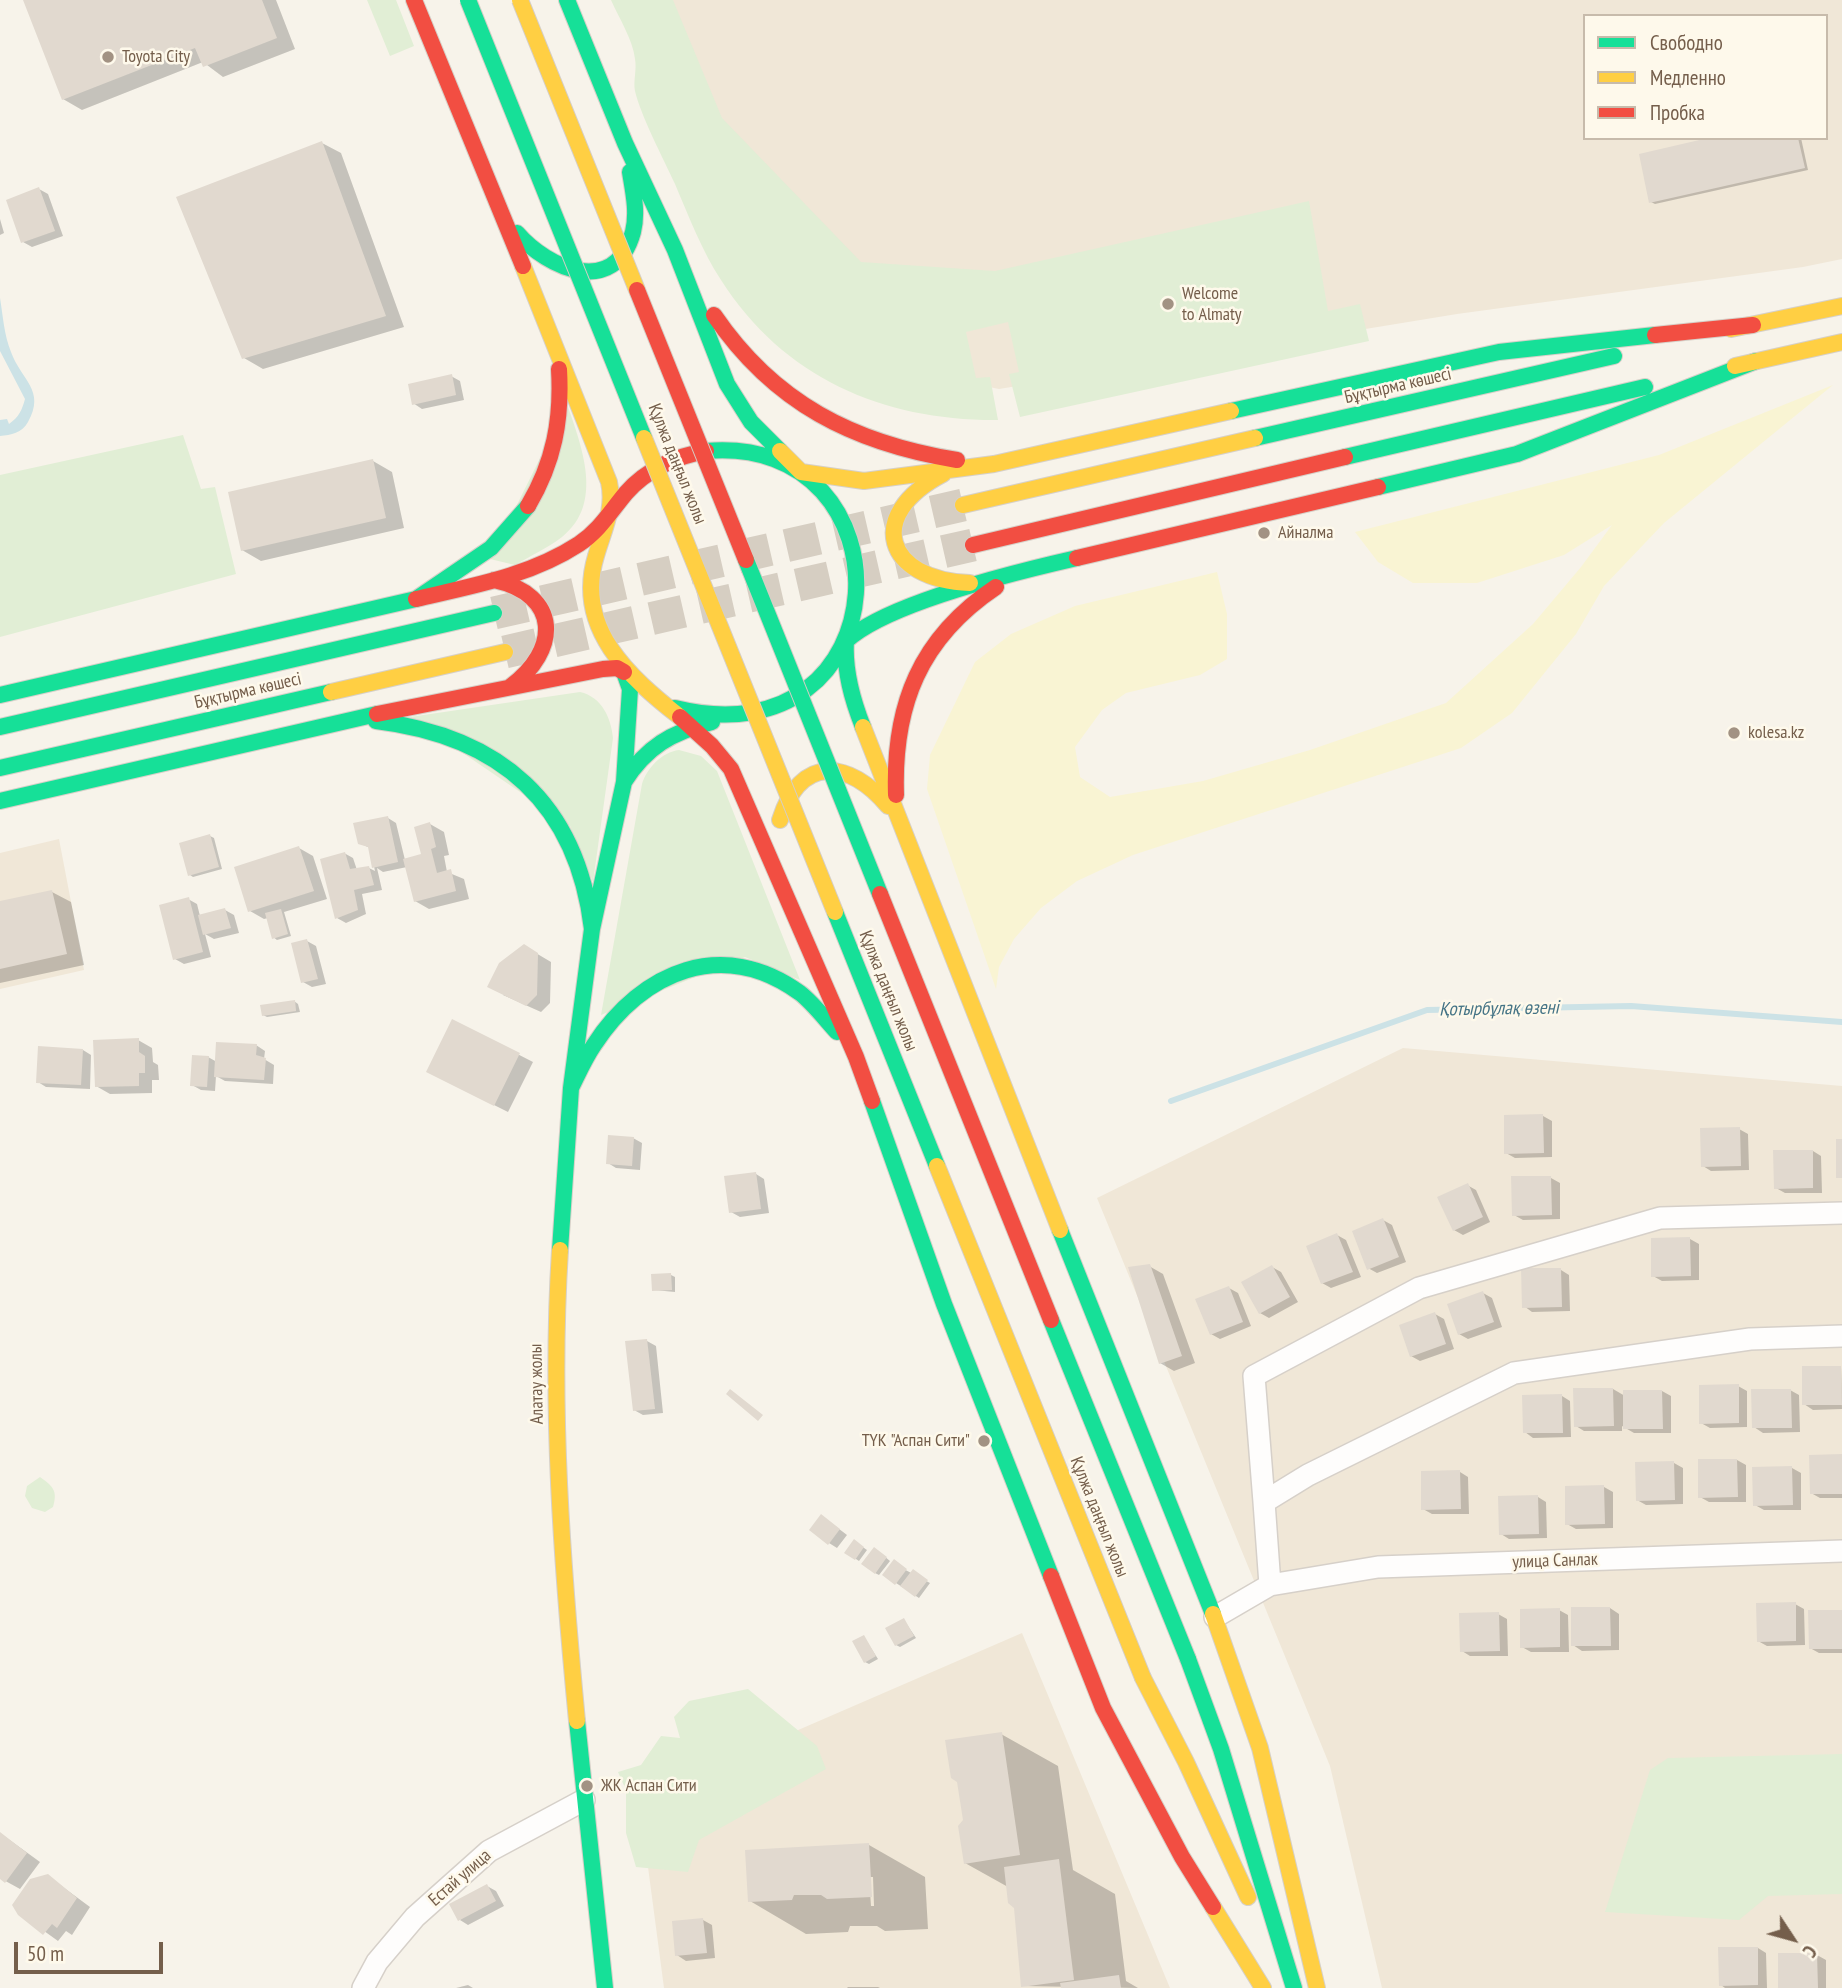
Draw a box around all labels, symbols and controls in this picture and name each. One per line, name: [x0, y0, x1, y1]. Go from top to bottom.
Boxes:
legend: [1583, 14, 1828, 140]
text: Свободно: [1650, 29, 1723, 56]
place label: Toyota City: [122, 46, 190, 68]
marker: Toyota City: [100, 49, 116, 65]
text: Медленно: [1650, 64, 1726, 91]
text: Пробка: [1650, 99, 1705, 126]
place label: Welcome to Almaty: [1182, 283, 1242, 326]
marker: Welcome to Almaty: [1160, 296, 1176, 312]
street label: Бұқтырма көшесі: [1342, 363, 1454, 409]
street label: Құлжа даңғыл жолы: [643, 401, 711, 527]
place label: Айналма: [1278, 522, 1333, 544]
marker: Айналма: [1256, 525, 1272, 541]
street label: Бұқтырма көшесі: [192, 668, 304, 714]
place label: kolesa.kz: [1748, 722, 1804, 744]
marker: kolesa.kz: [1726, 725, 1742, 741]
street label: Құлжа даңғыл жолы: [854, 928, 922, 1054]
water label: Қотырбұлақ өзені: [1439, 997, 1559, 1021]
street label: Алатау жолы: [525, 1343, 549, 1425]
place label: ТҮК "Аспан Сити": [862, 1430, 970, 1452]
marker: ТҮК "Аспан Сити": [976, 1433, 992, 1449]
street label: Құлжа даңғыл жолы: [1065, 1454, 1133, 1580]
street label: улица Санлак: [1512, 1549, 1598, 1573]
place label: ЖК Аспан Сити: [601, 1775, 697, 1797]
marker: ЖК Аспан Сити: [579, 1778, 595, 1794]
street label: Естай улица: [424, 1845, 496, 1911]
north arrow: [1758, 1904, 1828, 1974]
scale bar: [18, 1928, 166, 1972]
text: 50 m: [27, 1940, 64, 1967]
text: С: [1798, 1941, 1822, 1962]

